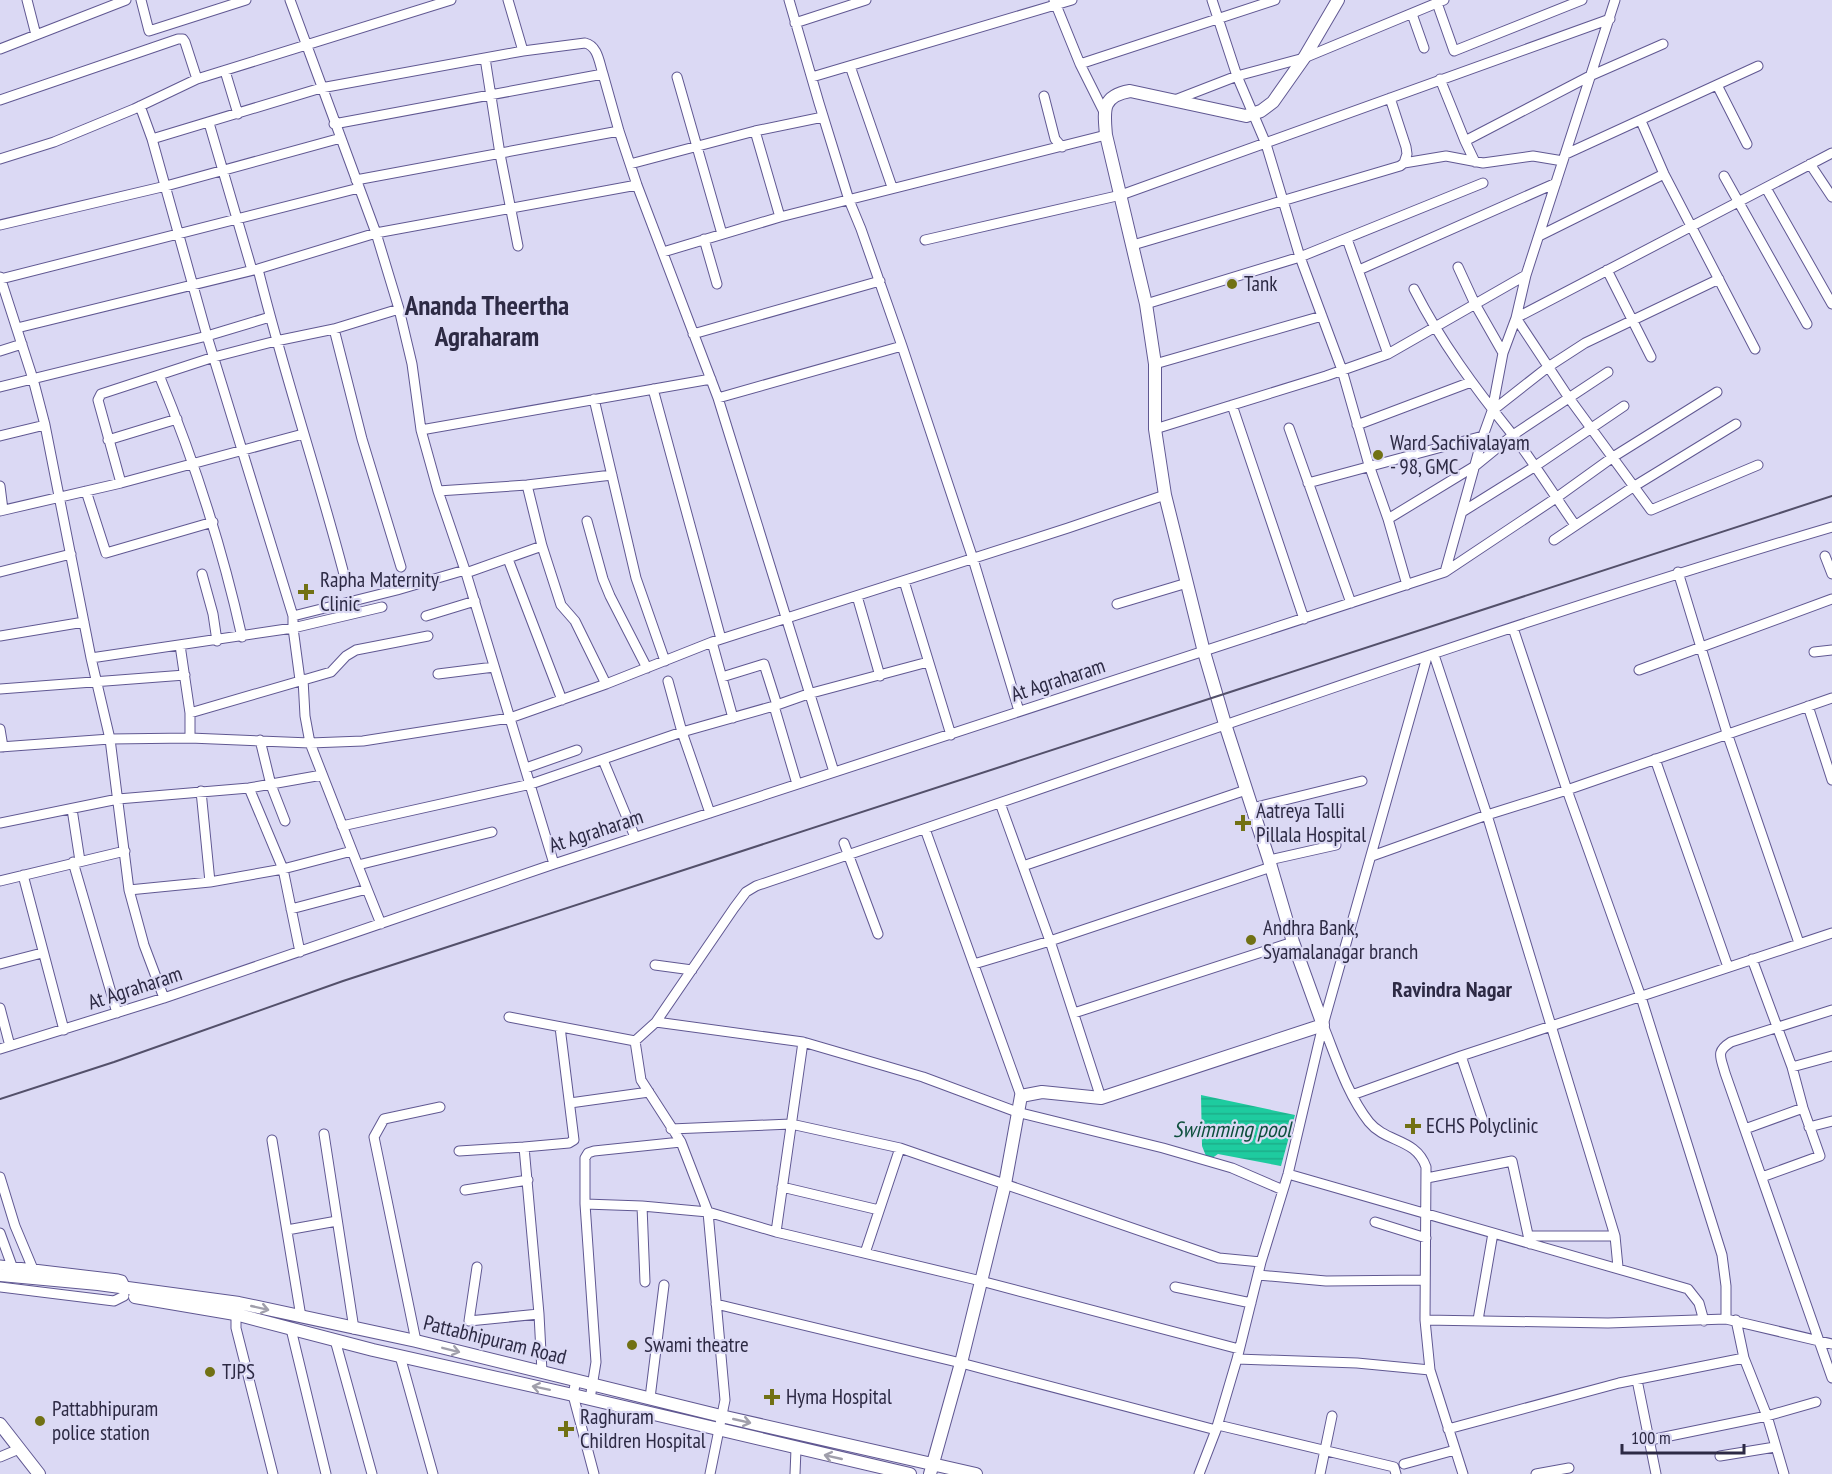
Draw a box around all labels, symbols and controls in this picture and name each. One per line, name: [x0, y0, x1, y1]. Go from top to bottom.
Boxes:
place label: Tank: [1244, 270, 1277, 297]
marker: Tank: [1225, 277, 1239, 291]
district label: Ananda Theertha Agraharam: [404, 288, 569, 353]
place label: Ward Sachivalayam - 98, GMC: [1390, 429, 1530, 480]
marker: Ward Sachivalayam - 98, GMC: [1371, 448, 1385, 462]
place label: Rapha Maternity Clinic: [320, 566, 439, 617]
marker: Rapha Maternity Clinic: [297, 583, 315, 601]
street label: At Agraharam: [1007, 652, 1108, 707]
place label: Aatreya Talli Pillala Hospital: [1256, 797, 1366, 848]
street label: At Agraharam: [545, 803, 646, 858]
marker: Aatreya Talli Pillala Hospital: [1234, 814, 1252, 832]
place label: Andhra Bank, Syamalanagar branch: [1263, 914, 1418, 965]
marker: Andhra Bank, Syamalanagar branch: [1244, 933, 1258, 947]
street label: At Agraharam: [84, 960, 185, 1015]
district label: Ravindra Nagar: [1392, 975, 1512, 1003]
place label: ECHS Polyclinic: [1426, 1112, 1539, 1139]
water label: Swimming pool: [1173, 1115, 1293, 1143]
marker: ECHS Polyclinic: [1404, 1117, 1422, 1135]
one-way arrow: [250, 1302, 269, 1314]
street label: Pattabhipuram Road: [421, 1309, 569, 1370]
place label: Swami theatre: [644, 1331, 749, 1358]
marker: Swami theatre: [625, 1338, 639, 1352]
one-way arrow: [441, 1344, 460, 1356]
place label: TJPS: [222, 1358, 255, 1385]
marker: TJPS: [203, 1365, 217, 1379]
one-way arrow: [531, 1382, 551, 1393]
place label: Hyma Hospital: [786, 1383, 892, 1410]
marker: Hyma Hospital: [763, 1388, 781, 1406]
place label: Pattabhipuram police station: [52, 1395, 158, 1446]
place label: Raghuram Children Hospital: [580, 1403, 706, 1454]
marker: Pattabhipuram police station: [33, 1414, 47, 1428]
one-way arrow: [732, 1415, 751, 1427]
scale bar: [1622, 1417, 1744, 1455]
marker: Raghuram Children Hospital: [557, 1420, 575, 1438]
text: 100 m: [1631, 1426, 1671, 1449]
one-way arrow: [823, 1451, 843, 1462]

